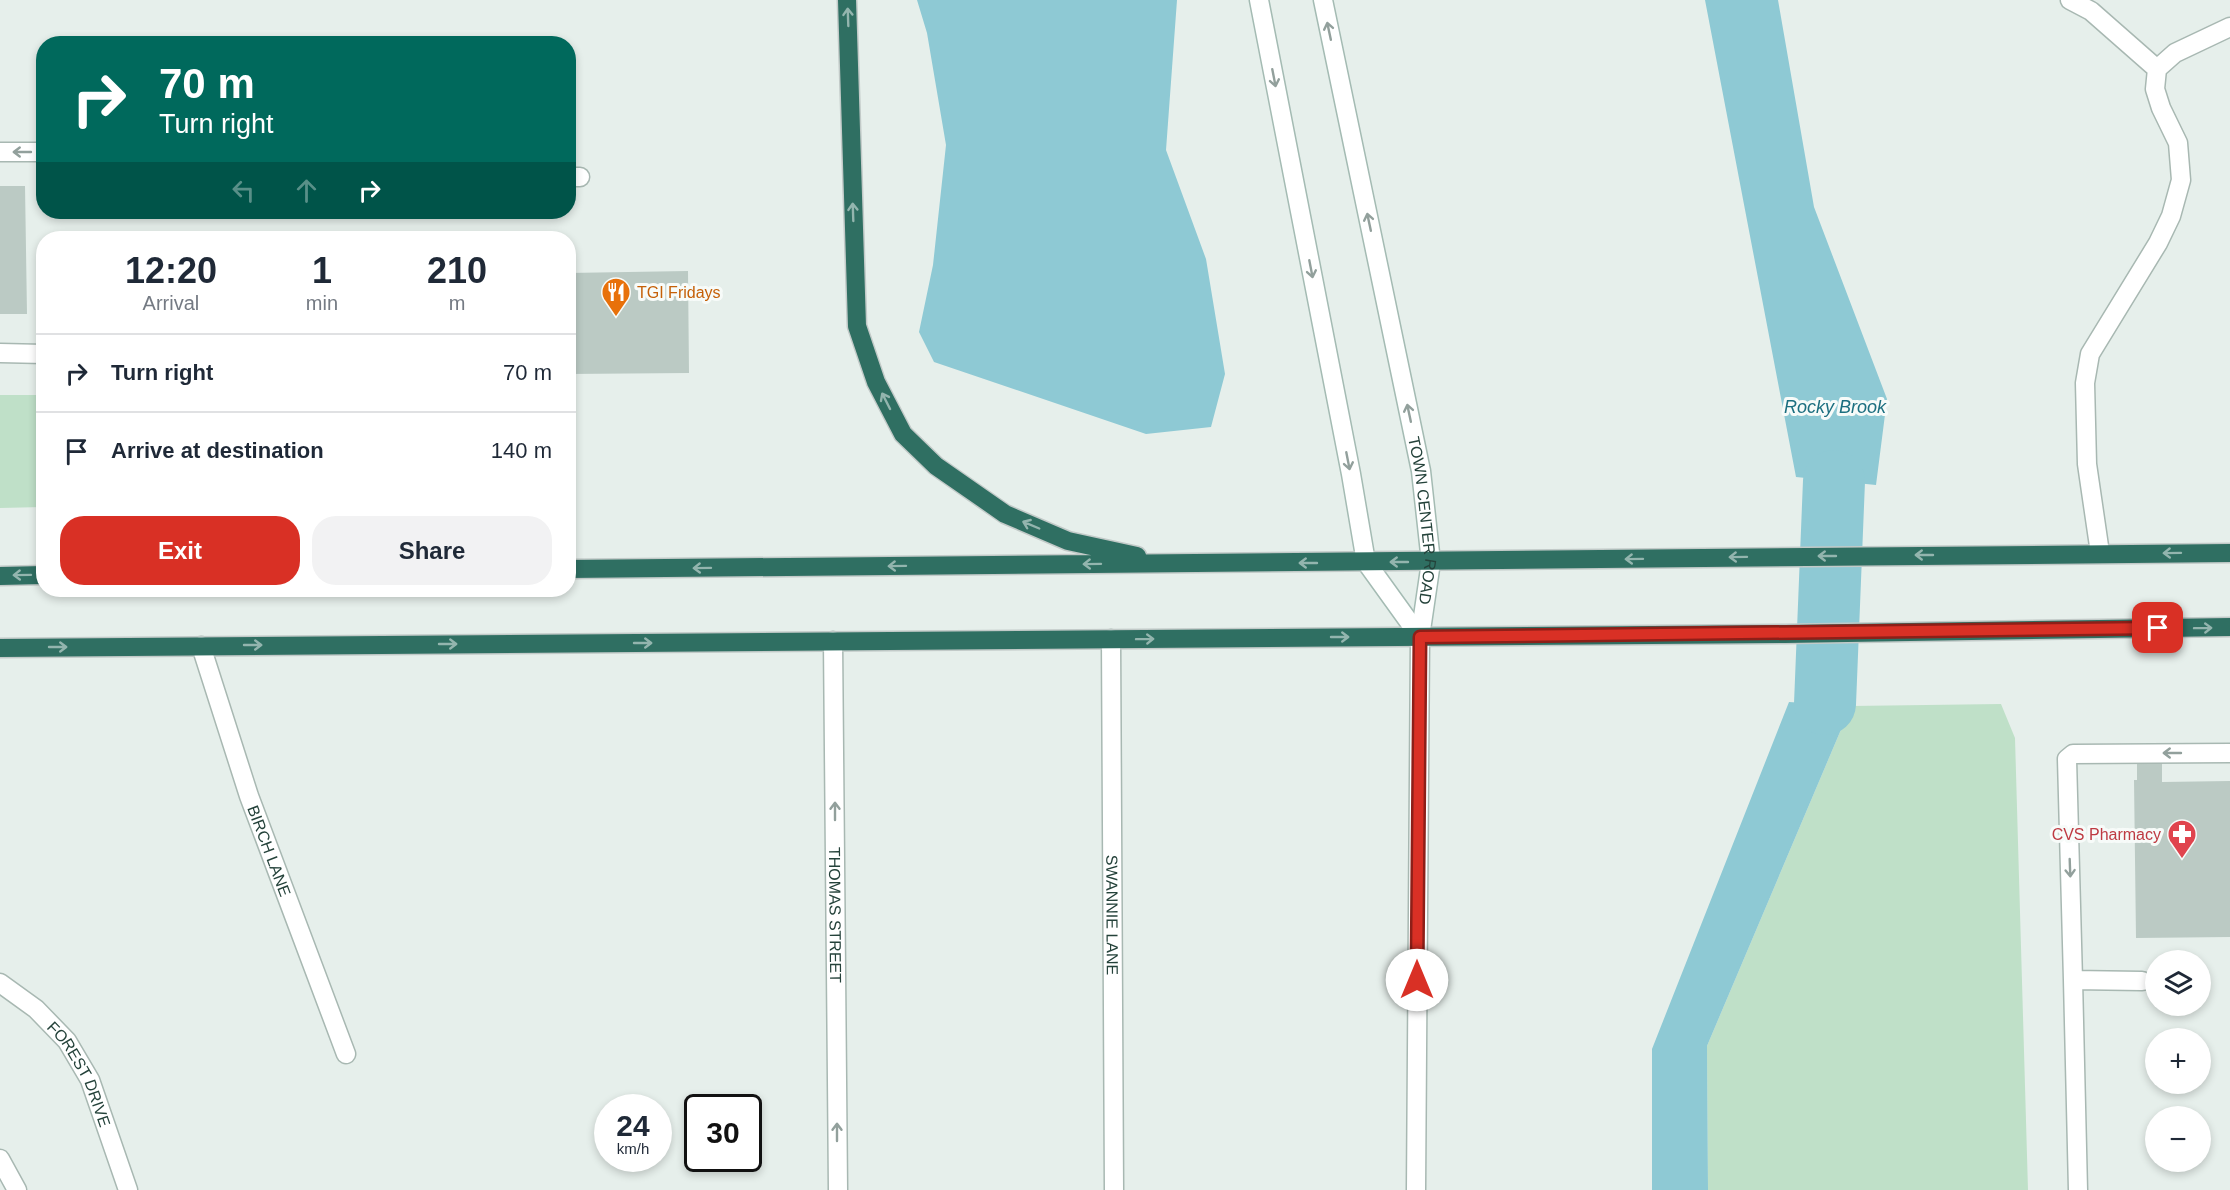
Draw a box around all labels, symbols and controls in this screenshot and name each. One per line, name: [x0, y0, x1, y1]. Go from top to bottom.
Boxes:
one-way arrow: [842, 7, 853, 27]
one-way arrow: [1323, 22, 1335, 41]
icon: right: [60, 60, 138, 138]
text: 70 m: [159, 60, 255, 107]
one-way arrow: [1269, 68, 1280, 87]
text: Turn right: [159, 109, 274, 139]
one-way arrow: [12, 146, 32, 158]
icon: left: [227, 174, 260, 207]
icon: ahead: [290, 174, 323, 207]
icon: right: [353, 174, 386, 207]
one-way arrow: [848, 202, 859, 222]
one-way arrow: [1363, 213, 1374, 232]
text: 12:20: [125, 250, 217, 291]
text: 1: [312, 250, 332, 291]
text: 210: [427, 250, 487, 291]
one-way arrow: [1306, 259, 1317, 279]
restaurant icon: TGI Fridays: [600, 276, 632, 318]
place label: TGI Fridays: [637, 284, 721, 301]
text: Arrival: [143, 292, 199, 314]
text: min: [306, 292, 338, 314]
text: m: [449, 292, 465, 314]
icon: right: [60, 357, 93, 390]
text: Turn right: [111, 360, 213, 385]
text: 70 m: [503, 360, 552, 385]
one-way arrow: [880, 393, 892, 410]
water label: Rocky Brook: [1784, 397, 1887, 417]
one-way arrow: [1403, 404, 1414, 423]
icon: arrive: [60, 435, 93, 468]
street label: TOWN CENTER ROAD: [1405, 435, 1439, 606]
text: Arrive at destination: [111, 438, 324, 463]
text: 140 m: [491, 438, 552, 463]
one-way arrow: [1343, 451, 1354, 470]
button: Exit: [60, 516, 300, 585]
button: Share: [312, 516, 552, 585]
one-way arrow: [1022, 519, 1041, 530]
one-way arrow: [2162, 547, 2182, 559]
one-way arrow: [1915, 549, 1935, 561]
one-way arrow: [1818, 550, 1838, 562]
one-way arrow: [1729, 551, 1749, 563]
one-way arrow: [1624, 553, 1644, 565]
one-way arrow: [1389, 556, 1409, 568]
one-way arrow: [1298, 557, 1318, 569]
one-way arrow: [1082, 558, 1102, 570]
one-way arrow: [887, 560, 907, 572]
one-way arrow: [692, 562, 712, 574]
one-way arrow: [12, 570, 32, 581]
pin: [2132, 602, 2183, 653]
icon: arrive: [2141, 611, 2174, 644]
one-way arrow: [2193, 622, 2213, 633]
one-way arrow: [1329, 631, 1349, 643]
one-way arrow: [1134, 633, 1154, 645]
one-way arrow: [633, 637, 653, 649]
one-way arrow: [438, 638, 458, 650]
one-way arrow: [243, 640, 263, 651]
one-way arrow: [48, 641, 68, 653]
one-way arrow: [2162, 747, 2182, 759]
one-way arrow: [829, 801, 841, 821]
street label: BIRCH LANE: [244, 803, 294, 899]
pharmacy icon: CVS Pharmacy: [2166, 818, 2198, 860]
place label: CVS Pharmacy: [2052, 826, 2161, 843]
street label: THOMAS STREET: [826, 847, 844, 983]
street label: SWANNIE LANE: [1103, 855, 1121, 975]
one-way arrow: [2064, 858, 2076, 878]
position arrow: [1385, 948, 1449, 1012]
map controls: [2145, 950, 2211, 1172]
button: layers: [2145, 950, 2211, 1016]
street label: FOREST DRIVE: [44, 1018, 113, 1129]
button: +: [2145, 1028, 2211, 1094]
speed limit sign: 30: [684, 1094, 762, 1172]
button: −: [2145, 1106, 2211, 1172]
text: 24: [616, 1109, 650, 1142]
one-way arrow: [831, 1122, 843, 1142]
text: km/h: [617, 1140, 649, 1157]

